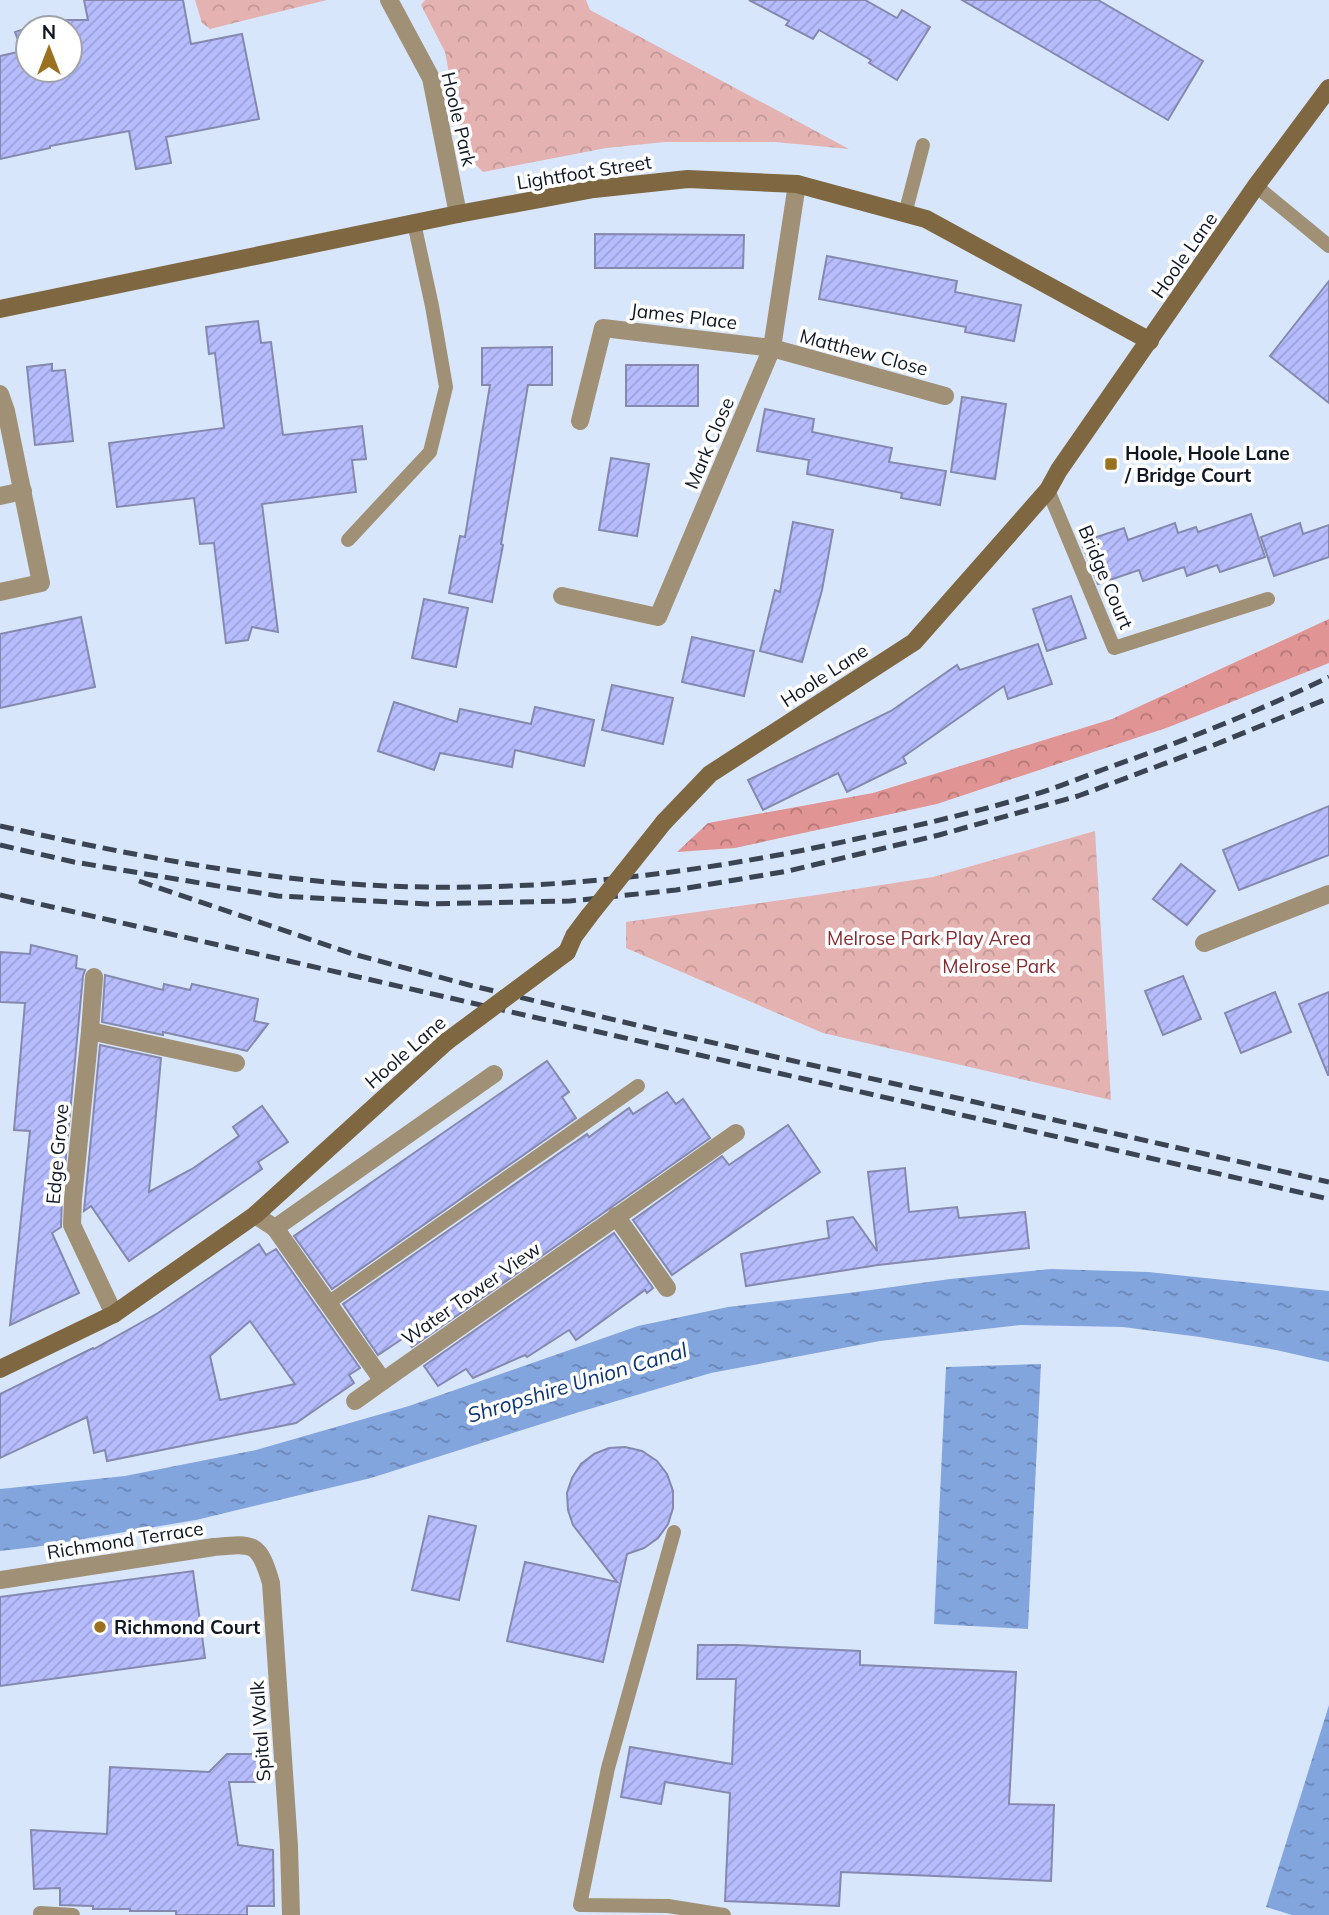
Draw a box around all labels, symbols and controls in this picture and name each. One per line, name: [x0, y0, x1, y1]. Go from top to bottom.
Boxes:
north arrow: [14, 14, 84, 84]
text: N: [42, 20, 56, 44]
street label: Hoole Park: [437, 69, 482, 169]
street label: Lightfoot Street: [515, 149, 653, 194]
street label: Hoole Lane: [1146, 207, 1222, 303]
street label: James Place: [629, 298, 739, 334]
street label: Matthew Close: [797, 323, 931, 381]
street label: Mark Close: [679, 393, 739, 493]
place label: Hoole, Hoole Lane / Bridge Court: [1124, 441, 1290, 487]
marker: Hoole, Hoole Lane / Bridge Court: [1103, 456, 1119, 472]
street label: Bridge Court: [1073, 521, 1139, 633]
street label: Hoole Lane: [776, 638, 872, 712]
park label: Melrose Park Play Area: [827, 926, 1031, 950]
park label: Melrose Park: [942, 954, 1056, 978]
street label: Hoole Lane: [360, 1010, 450, 1094]
street label: Edge Grove: [41, 1103, 73, 1205]
street label: Water Tower View: [397, 1236, 545, 1350]
water label: Shropshire Union Canal: [464, 1336, 690, 1428]
street label: Richmond Terrace: [45, 1516, 205, 1564]
place label: Richmond Court: [114, 1615, 260, 1639]
marker: Richmond Court: [92, 1619, 108, 1635]
street label: Spital Walk: [244, 1680, 275, 1782]

